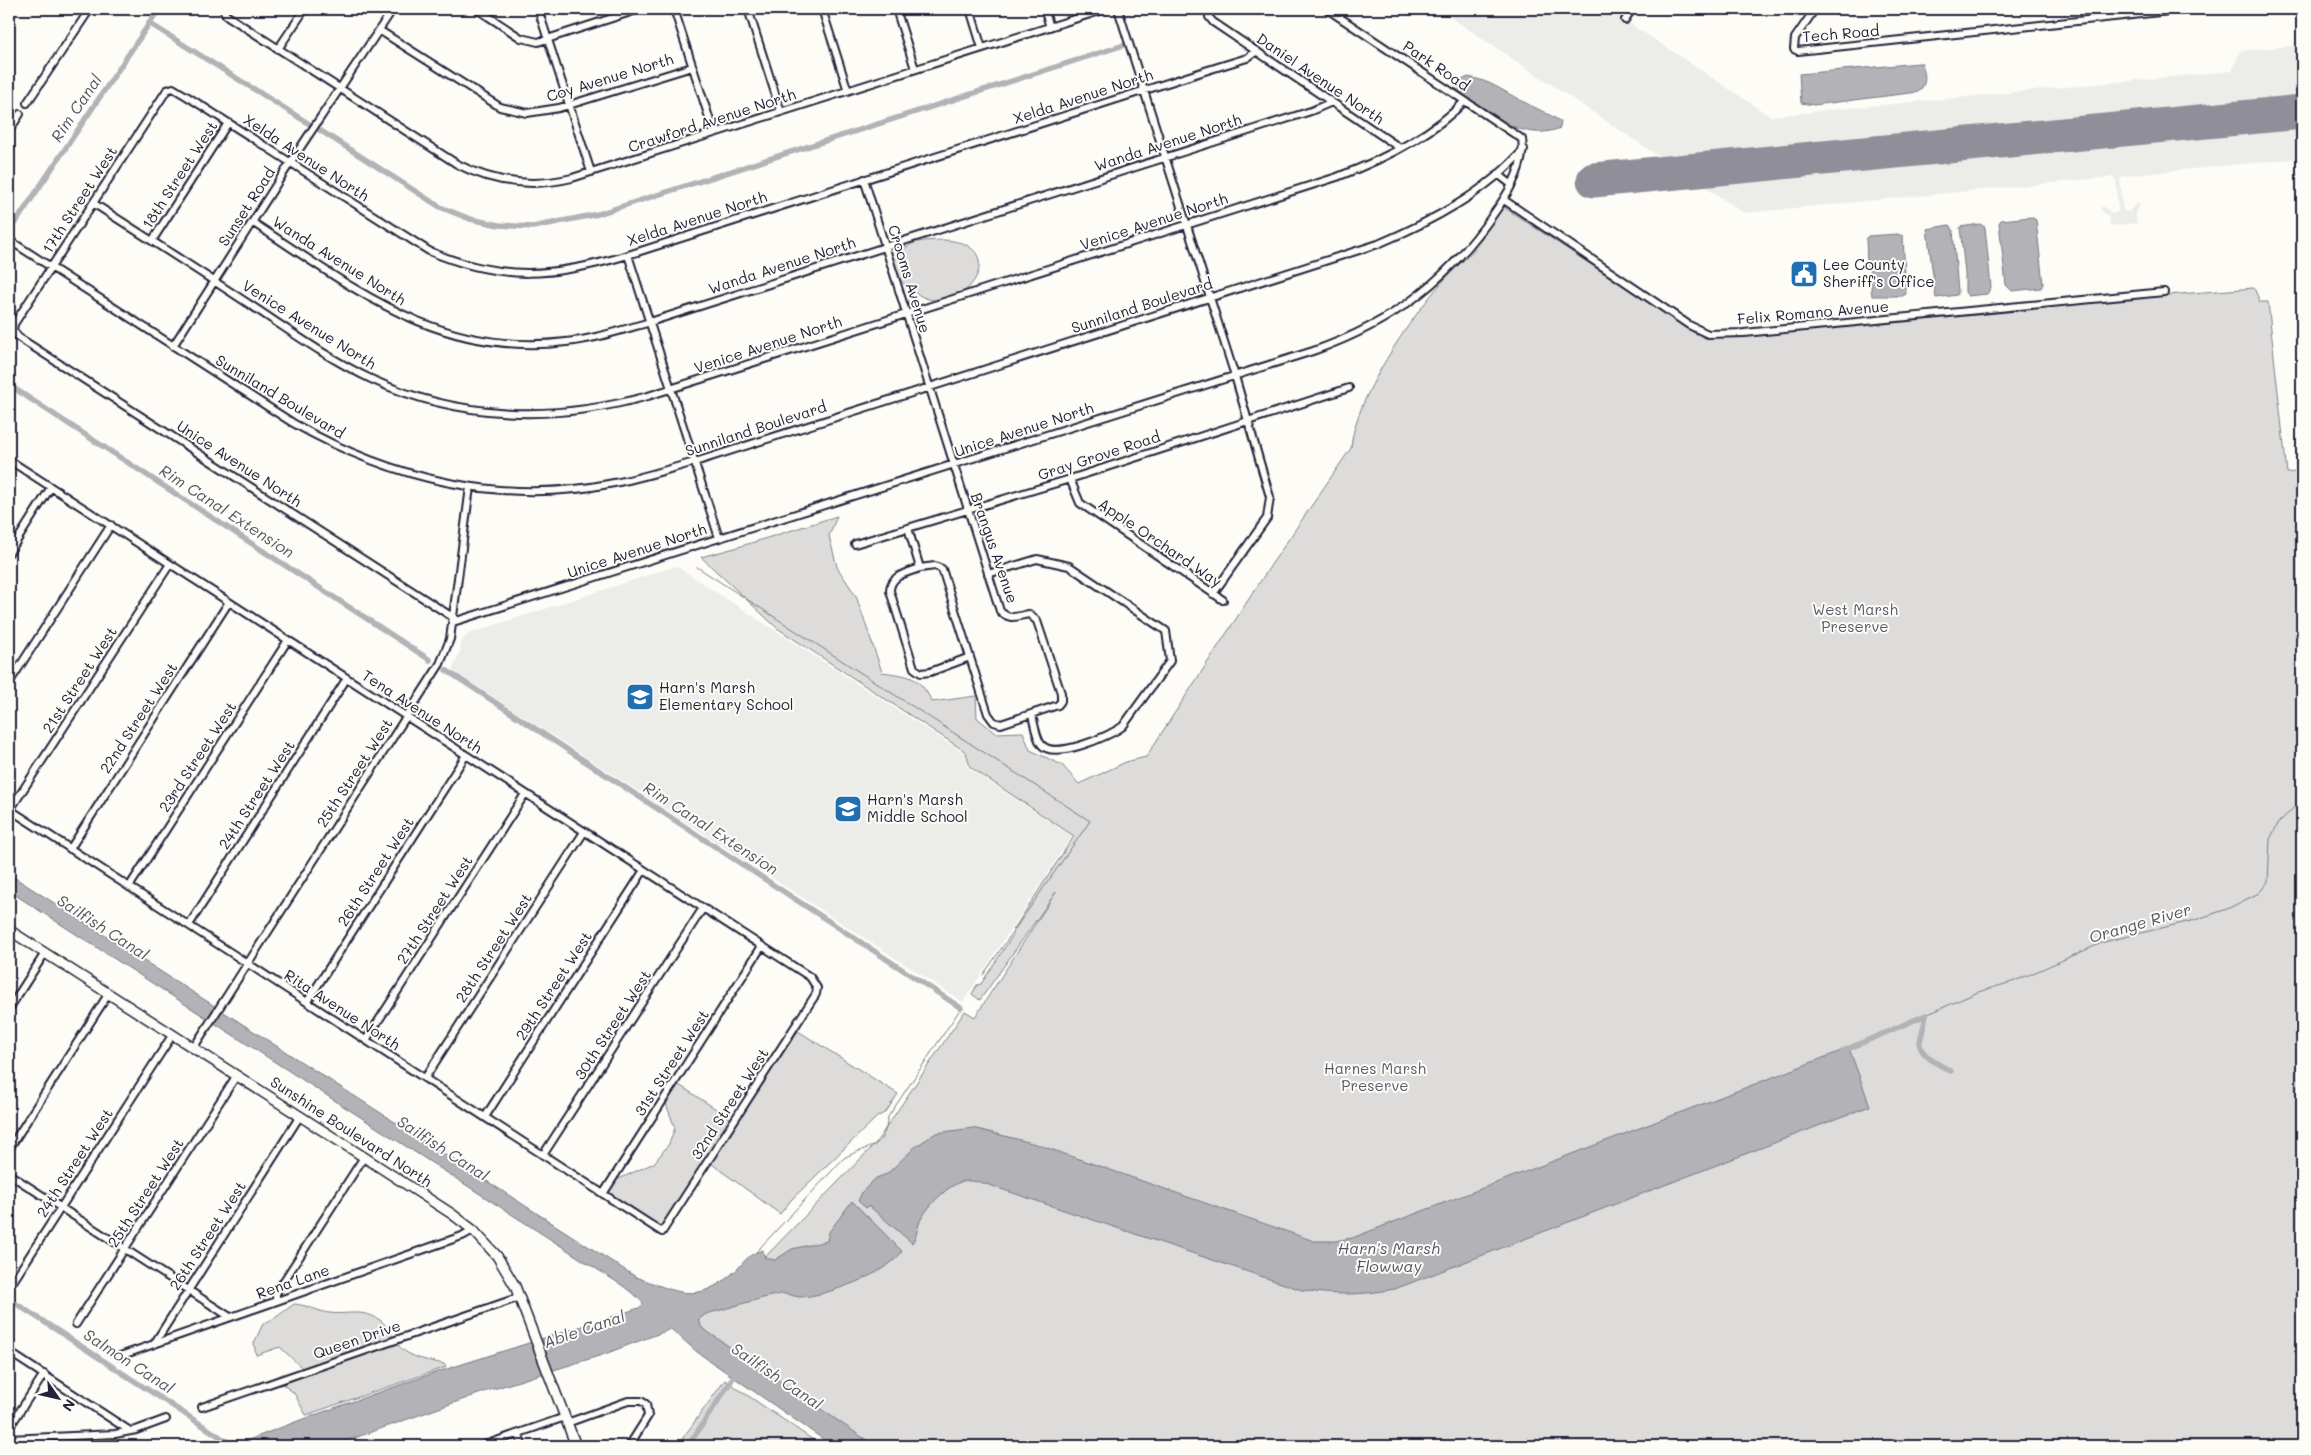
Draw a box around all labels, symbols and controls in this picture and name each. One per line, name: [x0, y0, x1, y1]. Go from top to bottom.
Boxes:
street label: Tech Road: [1802, 20, 1880, 46]
street label: Daniel Avenue North: [1253, 28, 1388, 128]
street label: Park Road: [1399, 36, 1474, 95]
street label: Coy Avenue North: [544, 48, 676, 106]
street label: Xelda Avenue North: [1010, 64, 1155, 128]
water label: Rim Canal: [45, 70, 106, 146]
street label: Crawford Avenue North: [625, 83, 798, 157]
street label: Xelda Avenue North: [240, 109, 373, 205]
street label: Wanda Avenue North: [1091, 109, 1244, 175]
street label: 18th Street West: [137, 117, 221, 232]
street label: 17th Street West: [37, 142, 121, 257]
street label: Sunset Road: [213, 163, 279, 250]
street label: Xelda Avenue North: [624, 186, 769, 250]
street label: Venice Avenue North: [1077, 188, 1230, 254]
street label: Wanda Avenue North: [269, 211, 410, 309]
street label: Crooms Avenue: [884, 222, 936, 335]
street label: Wanda Avenue North: [705, 232, 858, 298]
place label: Lee County Sheriff's Office: [1823, 254, 1935, 291]
public building icon: Lee County Sheriff's Office: [1789, 259, 1819, 289]
street label: Sunniland Boulevard: [1069, 273, 1215, 337]
street label: Venice Avenue North: [239, 275, 380, 373]
street label: Felix Romano Avenue: [1736, 295, 1890, 329]
street label: Venice Avenue North: [691, 311, 844, 377]
street label: Sunniland Boulevard: [212, 350, 349, 443]
street label: Sunniland Boulevard: [683, 396, 829, 460]
street label: Unice Avenue North: [952, 397, 1096, 461]
street label: Unice Avenue North: [173, 415, 306, 511]
street label: Gray Grove Road: [1035, 426, 1162, 484]
water label: Rim Canal Extension: [156, 459, 299, 562]
street label: Brangus Avenue: [967, 490, 1023, 605]
street label: Apple Orchard Way: [1095, 493, 1226, 591]
street label: Unice Avenue North: [565, 518, 709, 582]
park label: West Marsh Preserve: [1812, 599, 1898, 636]
street label: 21st Street West: [37, 623, 121, 736]
street label: 22nd Street West: [95, 658, 181, 777]
street label: Tena Avenue North: [359, 665, 486, 757]
place label: Harn's Marsh Elementary School: [659, 677, 794, 714]
school or university icon: Harn's Marsh Elementary School: [625, 682, 655, 712]
street label: 23rd Street West: [154, 697, 240, 816]
street label: 25th Street West: [312, 714, 397, 831]
street label: 24th Street West: [213, 736, 299, 853]
water label: Rim Canal Extension: [640, 776, 783, 879]
place label: Harn's Marsh Middle School: [867, 789, 968, 826]
school or university icon: Harn's Marsh Middle School: [833, 794, 863, 824]
street label: 26th Street West: [332, 813, 418, 930]
street label: 27th Street West: [392, 851, 477, 968]
water label: Sailfish Canal: [53, 889, 153, 964]
street label: 28th Street West: [450, 889, 536, 1006]
water label: Orange River: [2086, 898, 2193, 947]
street label: 29th Street West: [510, 927, 596, 1044]
street label: Rita Avenue North: [281, 964, 404, 1054]
street label: 30th Street West: [569, 966, 655, 1083]
street label: 31st Street West: [629, 1005, 713, 1120]
street label: 32nd Street West: [686, 1044, 773, 1163]
park label: Harnes Marsh Preserve: [1324, 1058, 1426, 1095]
street label: Sunshine Boulevard North: [267, 1071, 436, 1191]
street label: 24th Street West: [31, 1104, 117, 1221]
water label: Sailfish Canal: [393, 1110, 493, 1185]
street label: 25th Street West: [103, 1134, 188, 1251]
street label: 26th Street West: [164, 1177, 250, 1294]
water label: Harn's Marsh Flowway: [1338, 1237, 1440, 1276]
street label: Rena Lane: [253, 1259, 332, 1303]
water label: Able Canal: [540, 1305, 627, 1352]
street label: Queen Drive: [310, 1315, 403, 1363]
water label: Salmon Canal: [80, 1324, 178, 1398]
water label: Sailfish Canal: [728, 1337, 827, 1414]
north arrow: [32, 1372, 82, 1422]
text: N: [58, 1396, 80, 1415]

